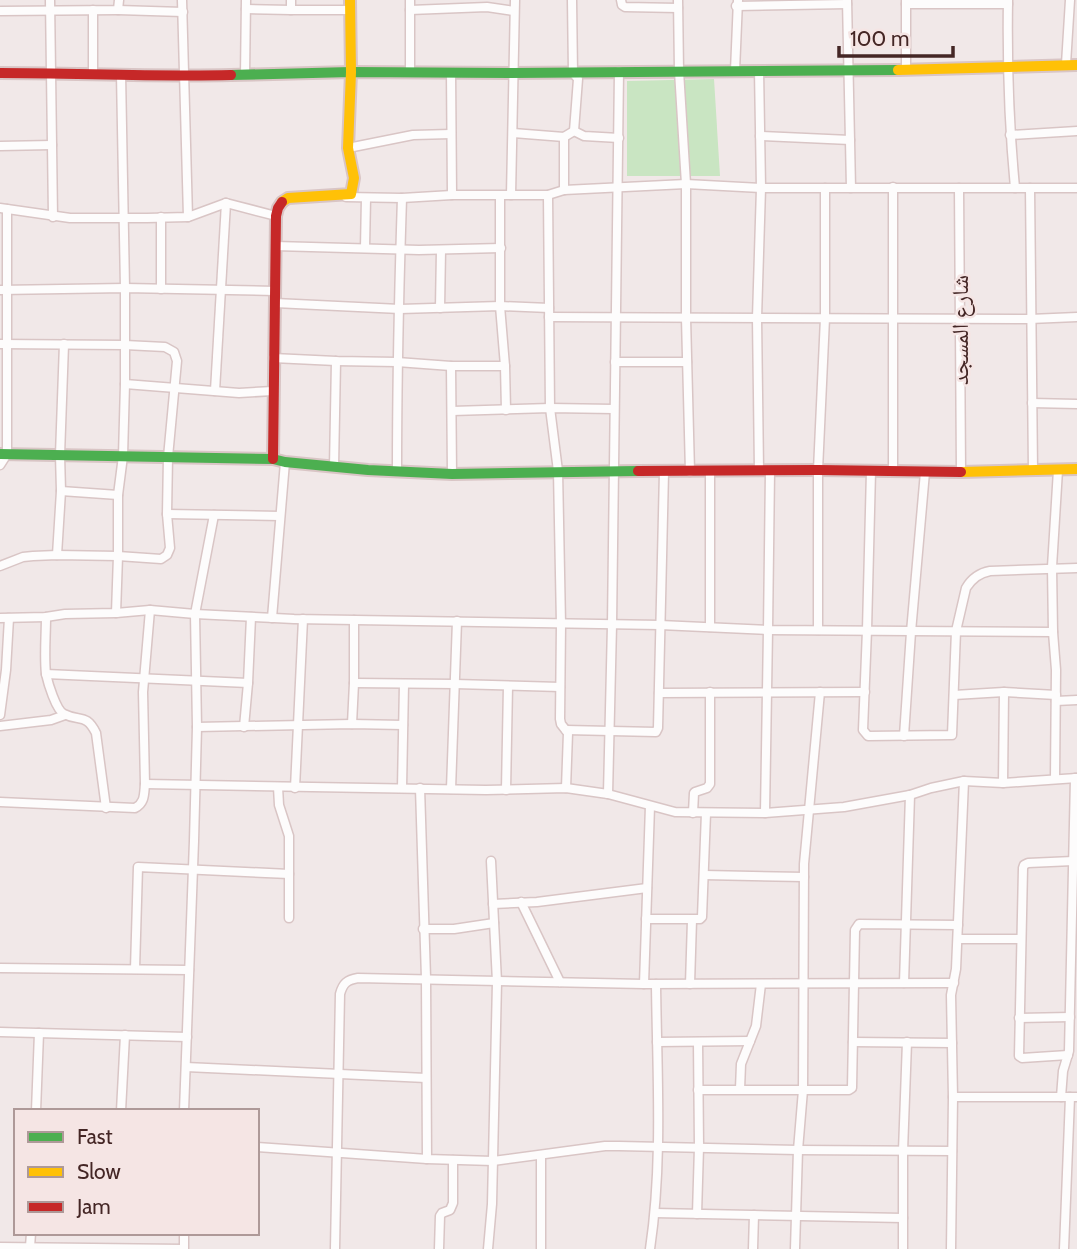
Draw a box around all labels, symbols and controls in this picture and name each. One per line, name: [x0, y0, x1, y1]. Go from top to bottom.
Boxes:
scale bar: [839, 14, 953, 58]
text: 100 m: [850, 26, 909, 51]
street label: شارع المسجد: [946, 275, 975, 385]
legend: [14, 1109, 259, 1235]
text: Fast: [77, 1124, 113, 1149]
text: Slow: [77, 1159, 121, 1184]
text: Jam: [76, 1194, 111, 1219]

